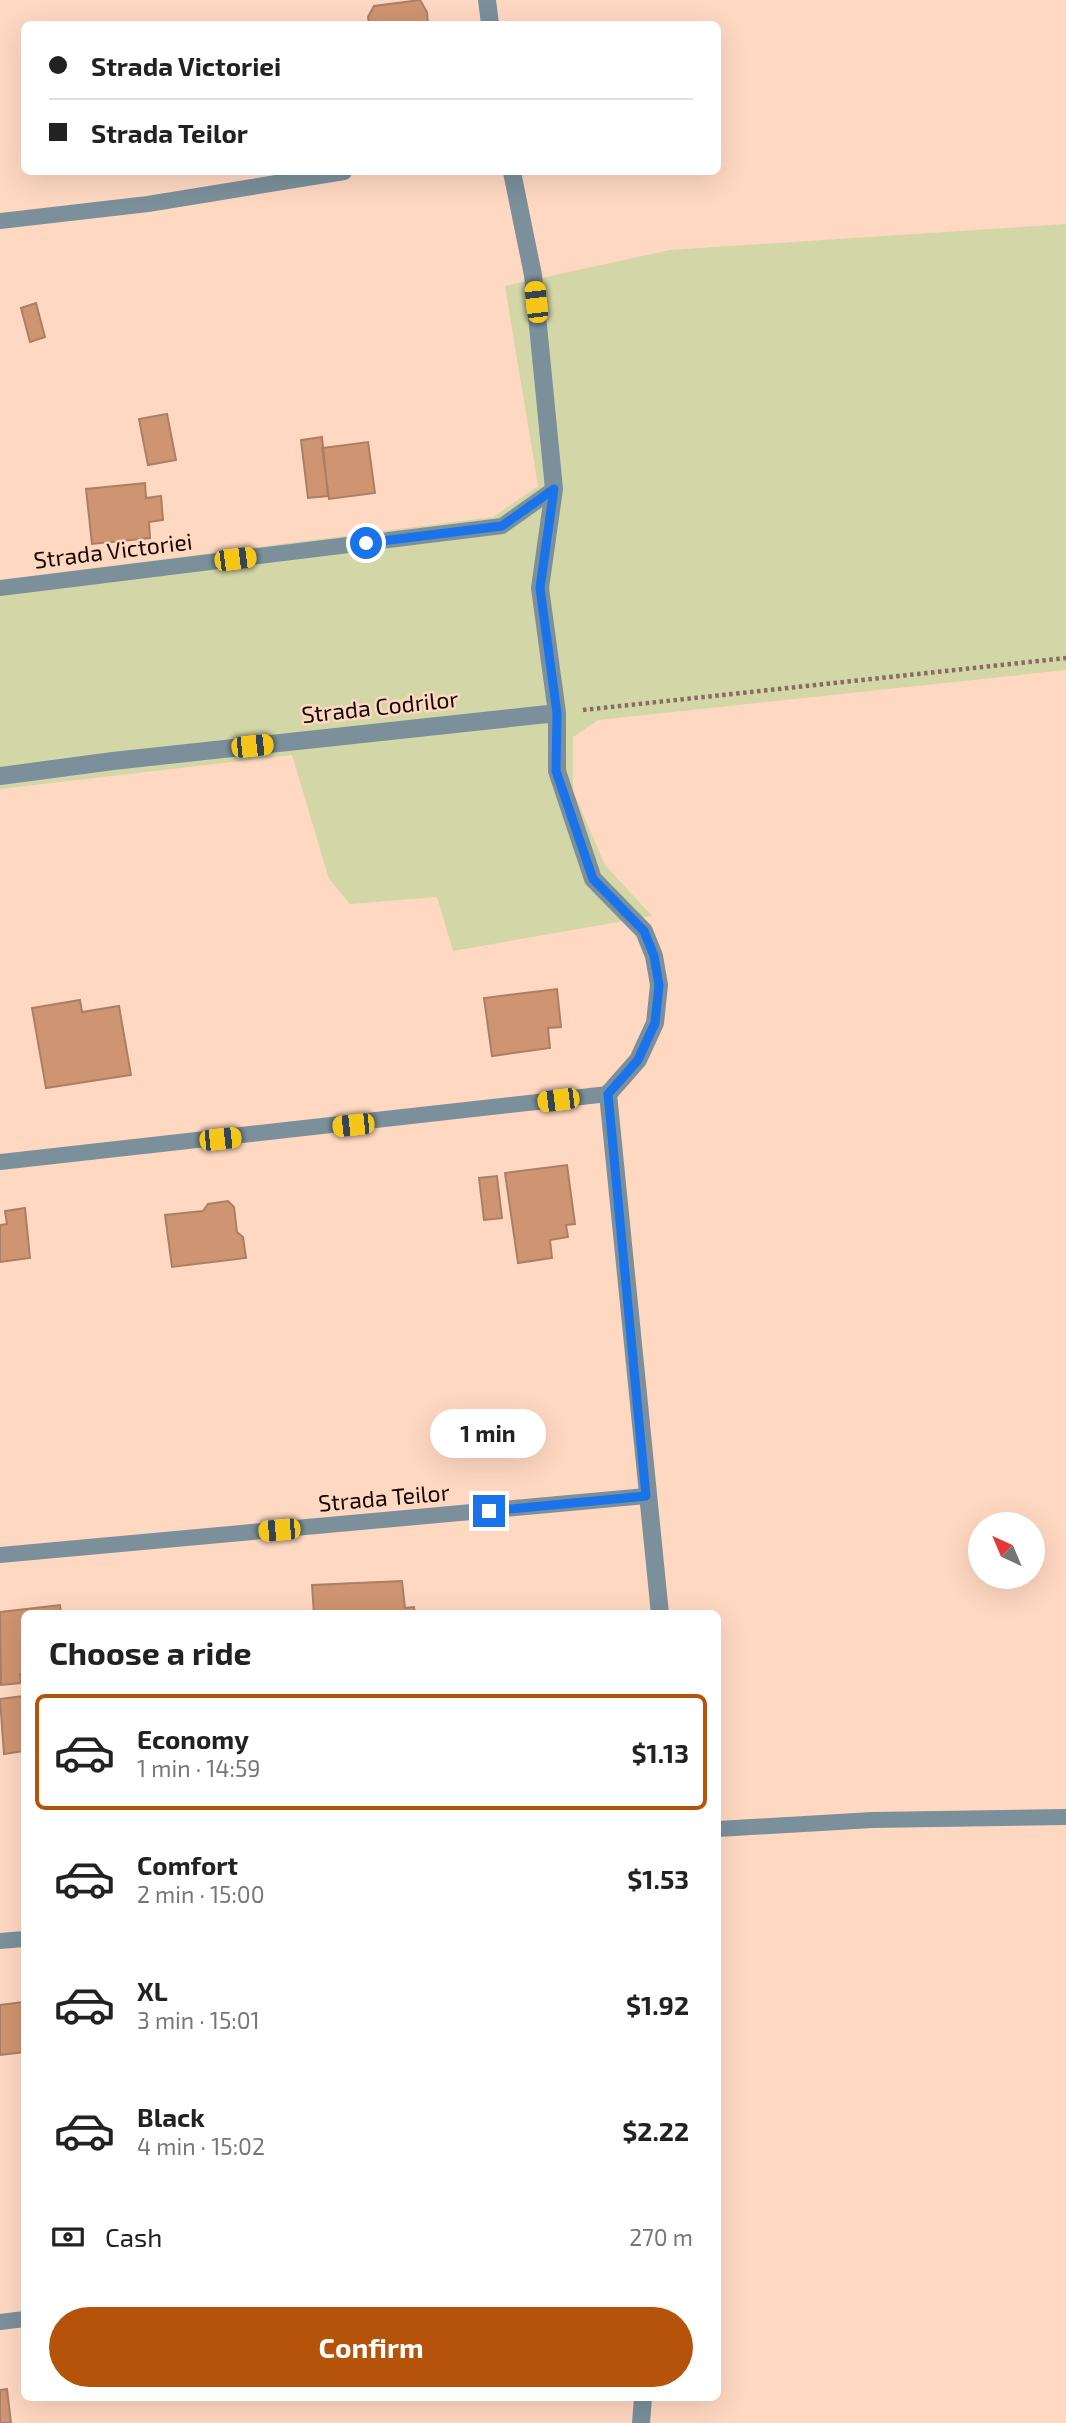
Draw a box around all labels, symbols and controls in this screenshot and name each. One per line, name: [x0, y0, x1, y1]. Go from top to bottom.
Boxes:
text: Strada Victoriei: [91, 50, 281, 81]
text: Strada Teilor: [91, 117, 248, 148]
car: [524, 280, 549, 324]
street label: Strada Victoriei: [32, 526, 194, 574]
route start: [350, 527, 382, 559]
car: [213, 546, 258, 572]
street label: Strada Codrilor: [300, 684, 460, 728]
car: [231, 733, 274, 759]
car: [536, 1087, 581, 1113]
car: [332, 1112, 375, 1138]
car: [199, 1126, 242, 1152]
callout: 1 min: [431, 1410, 547, 1458]
text: 1 min: [460, 1419, 516, 1447]
street label: Strada Teilor: [317, 1477, 451, 1517]
route end: [473, 1495, 505, 1527]
north arrow: [968, 1512, 1045, 1589]
map controls: [968, 1512, 1045, 1589]
car: [258, 1518, 301, 1542]
text: Choose a ride: [49, 1633, 252, 1671]
icon: car: [53, 1721, 116, 1784]
text: Economy: [137, 1723, 249, 1754]
text: $1.13: [632, 1737, 689, 1768]
text: 1 min · 14:59: [137, 1754, 260, 1782]
icon: car: [53, 1847, 116, 1910]
text: Comfort: [137, 1849, 238, 1880]
text: $1.53: [627, 1863, 689, 1894]
text: 2 min · 15:00: [137, 1880, 265, 1908]
icon: car: [53, 1973, 116, 2036]
text: XL: [137, 1975, 168, 2006]
text: $1.92: [626, 1989, 689, 2020]
text: 3 min · 15:01: [137, 2006, 260, 2034]
icon: car: [53, 2099, 116, 2162]
text: Black: [137, 2101, 205, 2132]
text: $2.22: [622, 2115, 689, 2146]
text: 4 min · 15:02: [137, 2132, 265, 2160]
icon: cash: [49, 2218, 87, 2256]
text: Cash: [105, 2221, 162, 2252]
text: 270 m: [629, 2223, 693, 2251]
button: Confirm: [49, 2307, 693, 2387]

